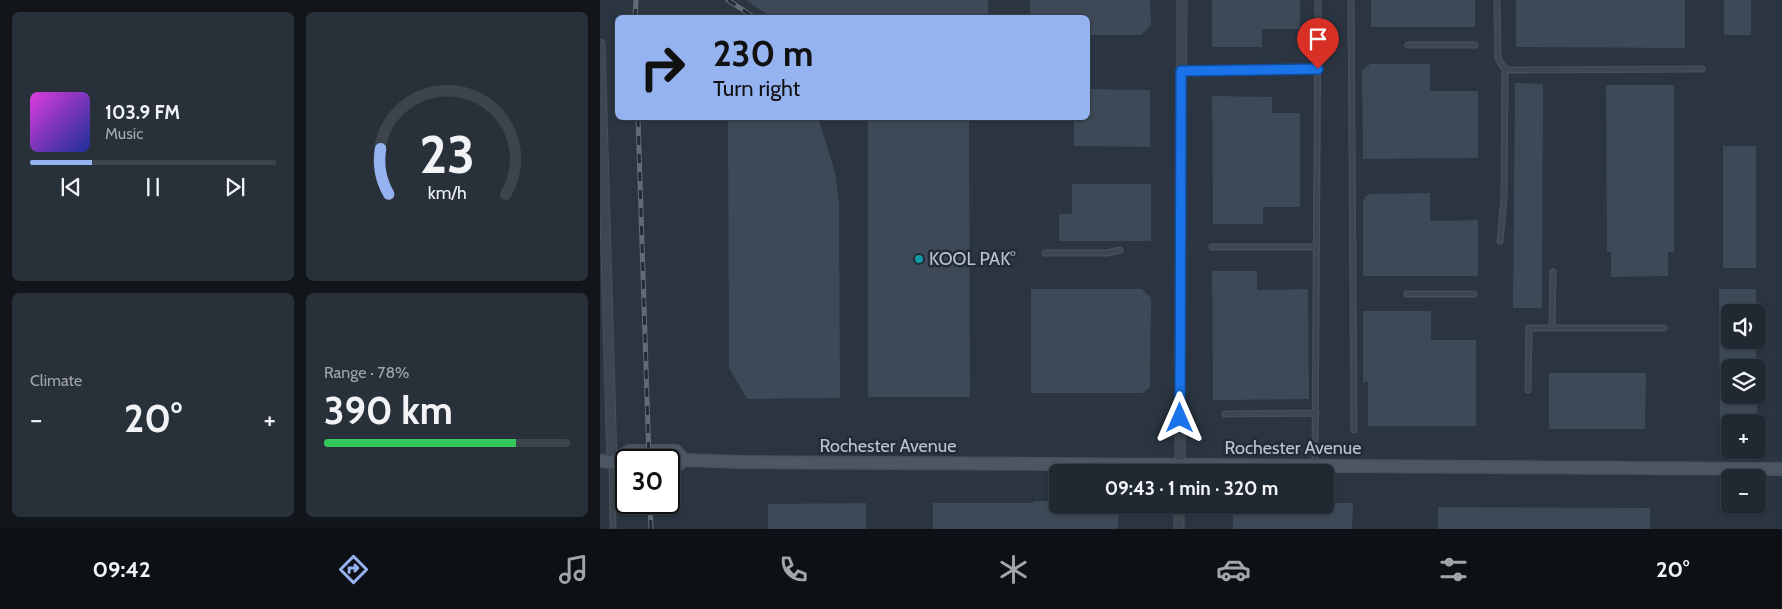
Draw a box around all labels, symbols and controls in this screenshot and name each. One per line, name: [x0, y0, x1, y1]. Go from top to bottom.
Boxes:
pin: [1297, 18, 1339, 69]
icon: arrive: [1304, 25, 1332, 53]
text: 230 m: [713, 32, 813, 75]
icon: right: [630, 35, 695, 100]
text: Turn right: [713, 75, 800, 102]
text: 103.9 FM: [105, 101, 180, 124]
text: 23: [419, 123, 475, 186]
text: Music: [105, 124, 143, 143]
icon: previous: [57, 173, 85, 201]
icon: pause: [139, 173, 167, 201]
icon: next: [221, 173, 249, 201]
text: km/h: [427, 182, 467, 203]
place label: KOOL PAK°: [929, 248, 1016, 270]
marker: KOOL PAK°: [913, 253, 925, 265]
map controls: [1721, 304, 1766, 514]
button: sound: [1721, 304, 1766, 349]
button: layers: [1721, 359, 1766, 404]
text: Range · 78%: [324, 363, 410, 382]
text: Climate: [30, 371, 82, 390]
text: 390 km: [324, 387, 453, 434]
position arrow: [1153, 391, 1205, 443]
text: 20°: [124, 395, 182, 442]
text: −: [30, 402, 42, 436]
text: +: [264, 402, 276, 436]
button: +: [1721, 414, 1766, 459]
street label: Rochester Avenue: [819, 435, 957, 457]
street label: Rochester Avenue: [1224, 437, 1362, 459]
speed limit sign: 30: [615, 449, 680, 514]
button: −: [1721, 469, 1766, 514]
text: 09:43 · 1 min · 320 m: [1105, 477, 1278, 500]
icon: directions: [336, 552, 371, 587]
icon: music: [556, 552, 591, 587]
icon: phone: [776, 552, 811, 587]
icon: climate: [996, 552, 1031, 587]
icon: car: [1216, 552, 1251, 587]
icon: filters: [1436, 552, 1471, 587]
text: 09:42: [93, 556, 151, 583]
text: 20°: [1656, 556, 1689, 583]

